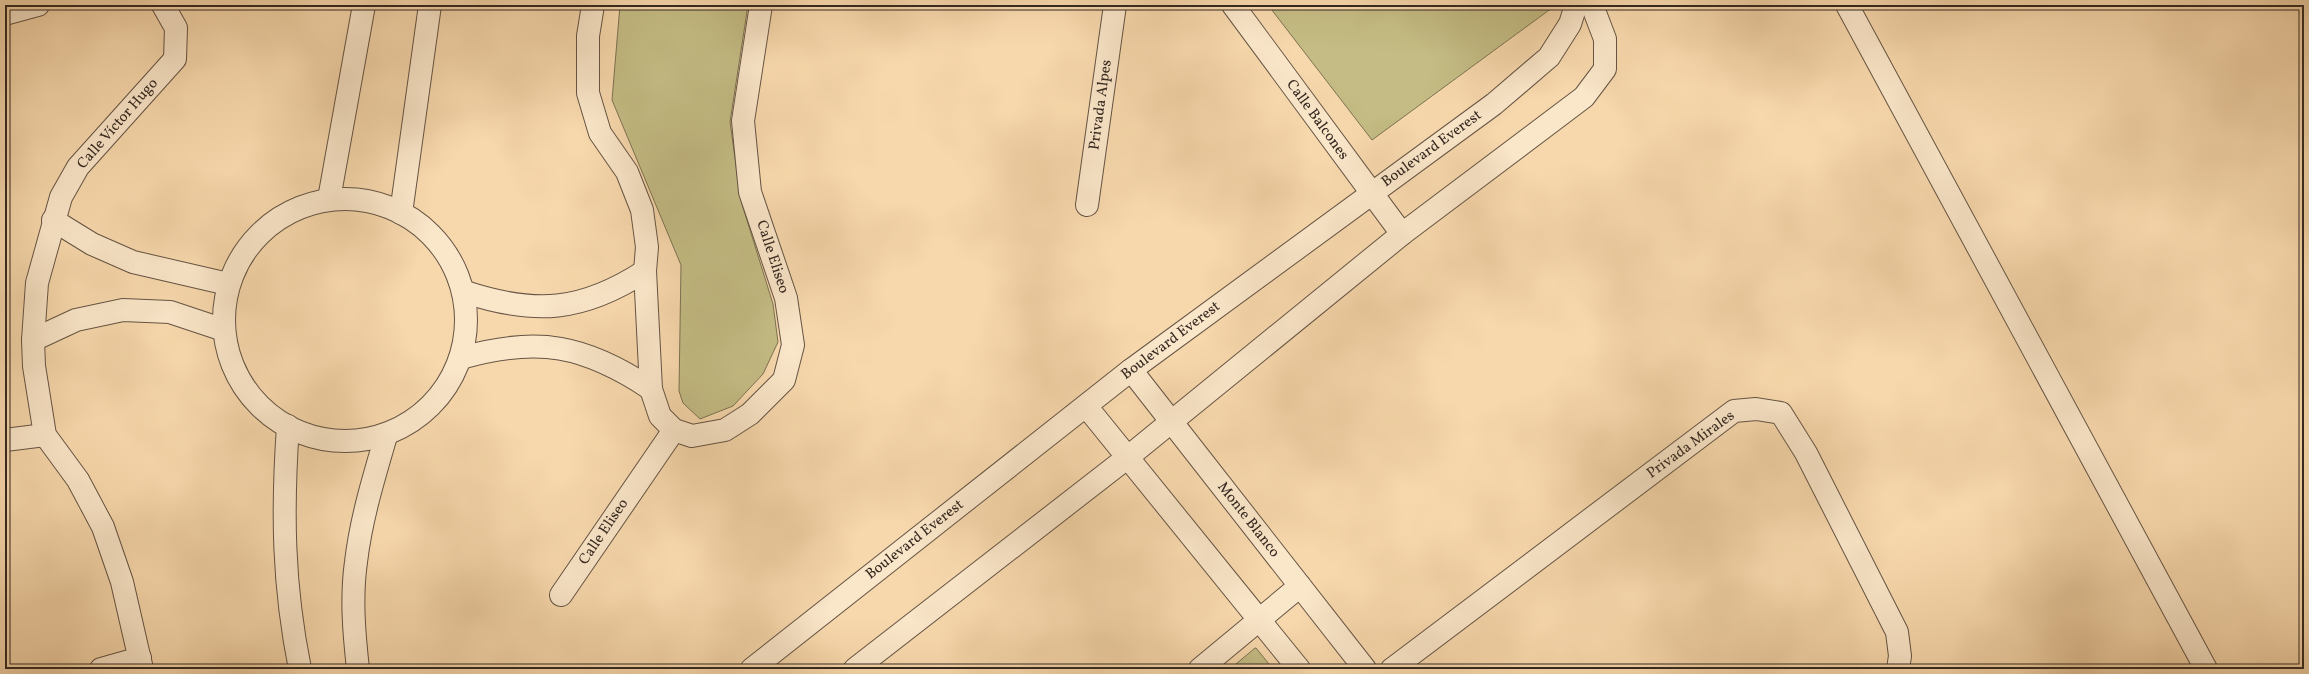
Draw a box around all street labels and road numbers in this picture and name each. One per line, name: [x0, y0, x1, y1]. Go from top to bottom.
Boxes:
street label: Privada Alpes: [1084, 58, 1118, 152]
street label: Calle Víctor Hugo: [73, 74, 163, 174]
street label: Calle Balcones: [1281, 75, 1353, 165]
street label: Boulevard Everest: [1378, 105, 1486, 193]
street label: Calle Eliseo: [750, 218, 794, 296]
street label: Boulevard Everest: [1117, 297, 1225, 385]
street label: Privada Mirales: [1643, 406, 1739, 484]
street label: Monte Blanco: [1212, 478, 1284, 562]
street label: Calle Eliseo: [574, 495, 634, 569]
street label: Boulevard Everest: [862, 495, 968, 585]

